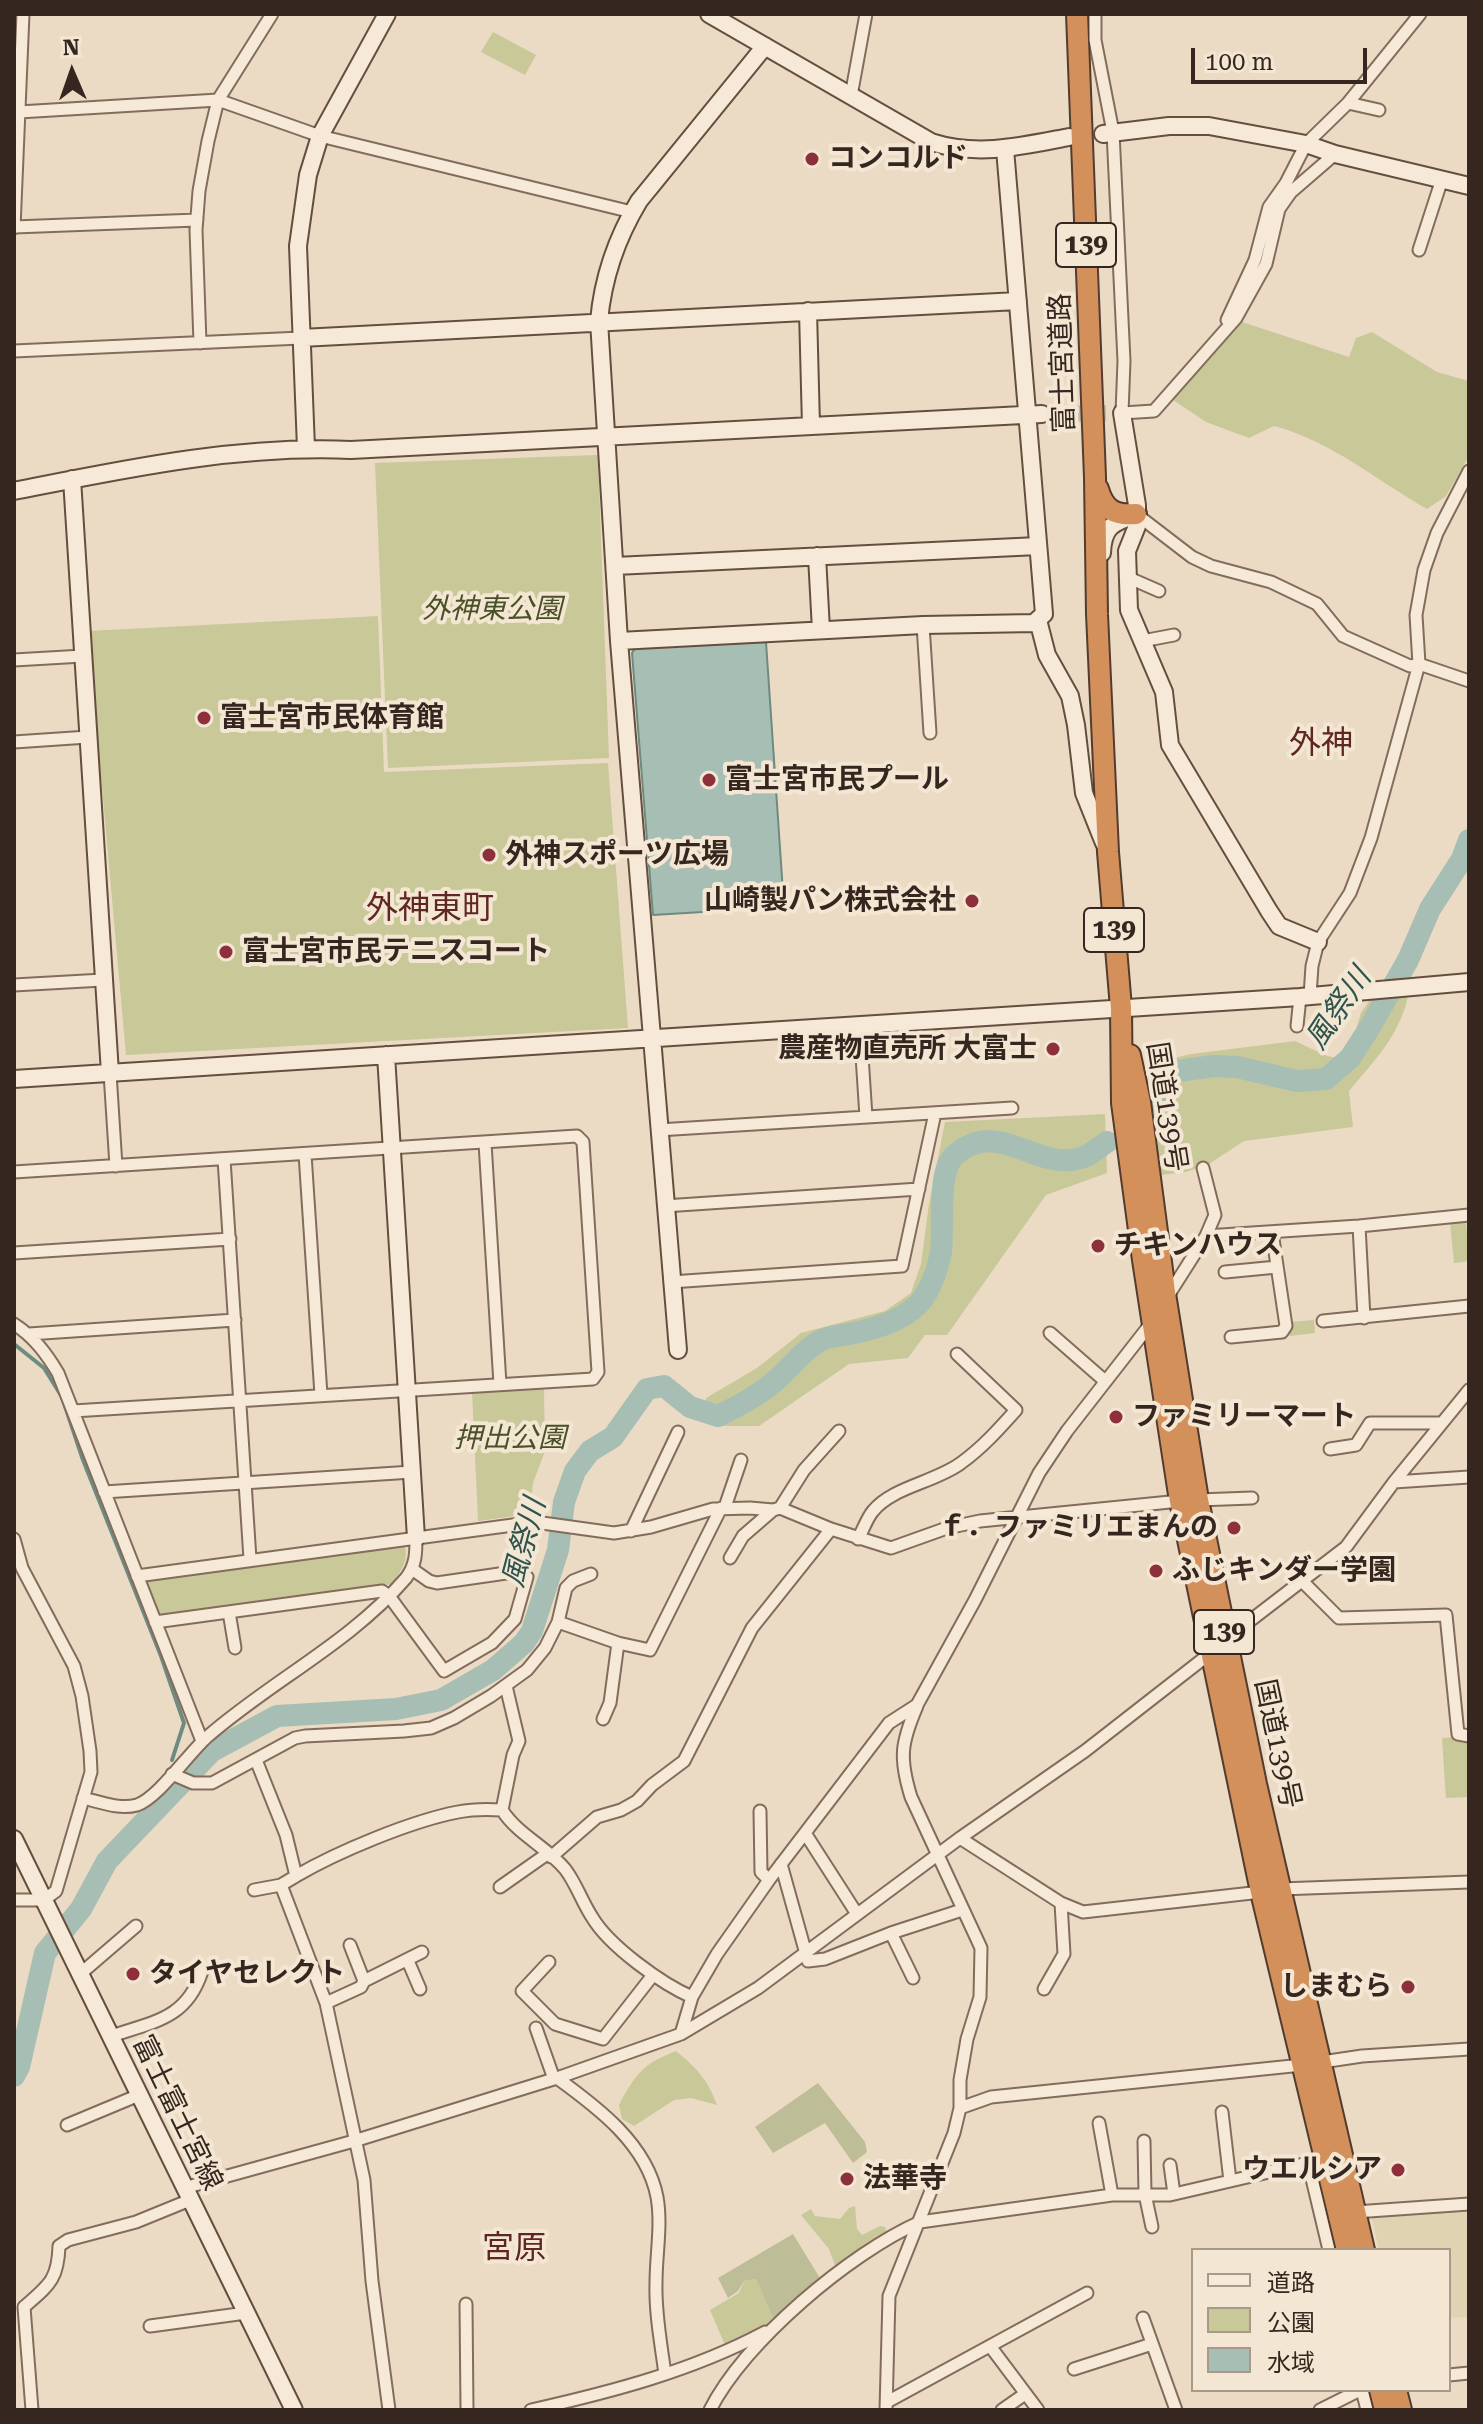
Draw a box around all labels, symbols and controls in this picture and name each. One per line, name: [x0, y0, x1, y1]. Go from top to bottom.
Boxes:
north arrow: [32, 32, 112, 112]
scale bar: [1195, 32, 1371, 82]
text: N: [62, 35, 80, 60]
text: 100 m: [1205, 48, 1273, 76]
place label: コンコルド: [828, 142, 968, 176]
marker: コンコルド: [803, 150, 821, 168]
road number: 139: [1056, 223, 1116, 267]
street label: 富士宮道路: [1044, 292, 1082, 434]
park label: 外神東公園: [422, 593, 562, 627]
place label: 富士宮市民体育館: [220, 701, 444, 735]
marker: 富士宮市民体育館: [195, 709, 213, 727]
district label: 外神: [1289, 725, 1353, 763]
place label: 富士宮市民プール: [725, 763, 949, 797]
marker: 富士宮市民プール: [700, 771, 718, 789]
place label: 外神スポーツ広場: [505, 838, 729, 872]
marker: 外神スポーツ広場: [480, 846, 498, 864]
place label: 山崎製パン株式会社: [704, 884, 956, 918]
district label: 外神東町: [366, 890, 494, 928]
marker: 山崎製パン株式会社: [963, 892, 981, 910]
road number: 139: [1084, 908, 1144, 952]
place label: 富士宮市民テニスコート: [242, 935, 550, 969]
marker: 富士宮市民テニスコート: [217, 943, 235, 961]
water label: 風祭川: [1299, 962, 1379, 1056]
place label: 農産物直売所 大富士: [778, 1032, 1037, 1066]
marker: 農産物直売所 大富士: [1044, 1040, 1062, 1058]
street label: 国道139号: [1139, 1040, 1193, 1174]
place label: チキンハウス: [1114, 1229, 1282, 1263]
marker: チキンハウス: [1089, 1237, 1107, 1255]
place label: ファミリーマート: [1132, 1400, 1356, 1434]
marker: ファミリーマート: [1107, 1408, 1125, 1426]
park label: 押出公園: [454, 1422, 566, 1456]
water label: 風祭川: [496, 1495, 554, 1591]
place label: ｆ．ファミリエまんの: [938, 1511, 1218, 1545]
marker: ｆ．ファミリエまんの: [1225, 1519, 1243, 1537]
place label: ふじキンダー学園: [1172, 1554, 1396, 1588]
marker: ふじキンダー学園: [1147, 1562, 1165, 1580]
road number: 139: [1194, 1610, 1254, 1654]
street label: 国道139号: [1247, 1676, 1307, 1812]
place label: タイヤセレクト: [149, 1957, 345, 1991]
marker: タイヤセレクト: [124, 1965, 142, 1983]
place label: しまむら: [1280, 1970, 1392, 2004]
marker: しまむら: [1399, 1978, 1417, 1996]
street label: 富士富士宮線: [125, 2030, 229, 2196]
place label: ウエルシア: [1242, 2153, 1382, 2187]
marker: ウエルシア: [1389, 2161, 1407, 2179]
place label: 法華寺: [863, 2162, 947, 2196]
marker: 法華寺: [838, 2170, 856, 2188]
district label: 宮原: [482, 2230, 546, 2268]
legend: [1191, 2248, 1451, 2392]
text: 道路: [1267, 2269, 1315, 2297]
text: 公園: [1267, 2309, 1315, 2337]
text: 水域: [1267, 2349, 1315, 2377]

